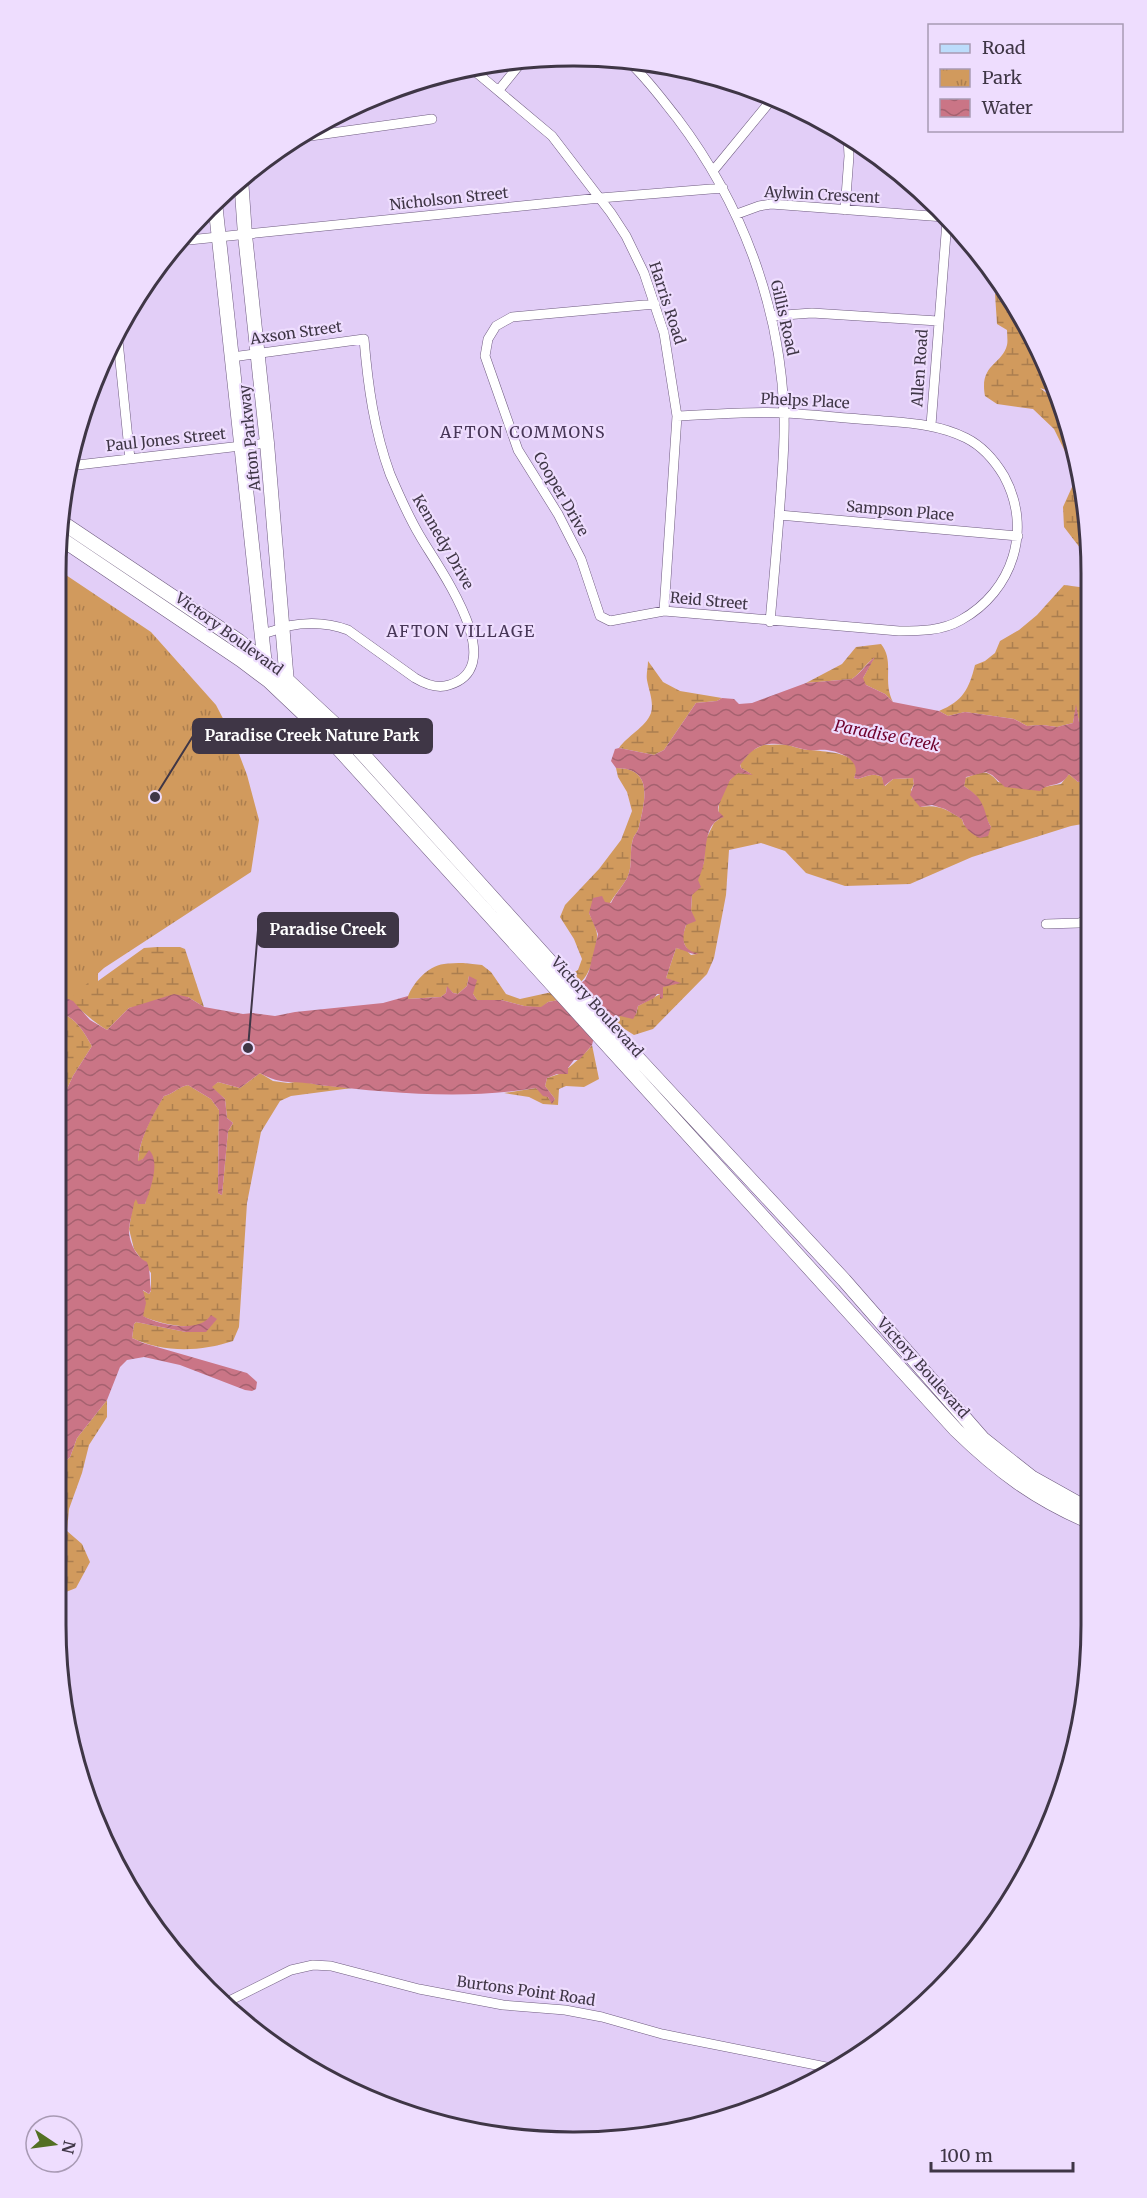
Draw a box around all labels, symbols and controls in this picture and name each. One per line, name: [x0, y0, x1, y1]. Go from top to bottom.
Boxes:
legend: [928, 24, 1123, 132]
text: Road: [982, 36, 1026, 59]
text: Park: [982, 66, 1023, 89]
text: Water: [981, 96, 1033, 119]
street label: Aylwin Crescent: [763, 182, 880, 207]
street label: Nicholson Street: [389, 183, 509, 214]
street label: Harris Road: [645, 259, 690, 347]
street label: Gillis Road: [767, 278, 802, 358]
street label: Axson Street: [248, 317, 343, 348]
street label: Allen Road: [907, 328, 932, 408]
street label: Afton Parkway: [234, 384, 265, 493]
street label: Phelps Place: [760, 389, 850, 412]
district label: AFTON COMMONS: [439, 422, 606, 442]
street label: Paul Jones Street: [105, 424, 227, 455]
street label: Cooper Drive: [530, 448, 593, 539]
street label: Kennedy Drive: [409, 491, 478, 593]
street label: Sampson Place: [845, 496, 955, 525]
street label: Victory Boulevard: [171, 588, 287, 679]
street label: Reid Street: [669, 588, 749, 613]
district label: AFTON VILLAGE: [385, 621, 536, 641]
water label: Paradise Creek: [833, 715, 941, 755]
callout: Paradise Creek Nature Park: [193, 719, 432, 753]
text: Paradise Creek Nature Park: [205, 725, 420, 745]
callout: Paradise Creek: [258, 913, 398, 947]
text: Paradise Creek: [270, 919, 387, 939]
street label: Victory Boulevard: [547, 952, 647, 1061]
street label: Victory Boulevard: [873, 1313, 973, 1422]
street label: Burtons Point Road: [456, 1971, 597, 2010]
north arrow: [24, 2114, 84, 2174]
scale bar: [931, 2135, 1074, 2173]
text: N: [57, 2139, 80, 2156]
text: 100 m: [940, 2144, 993, 2167]

